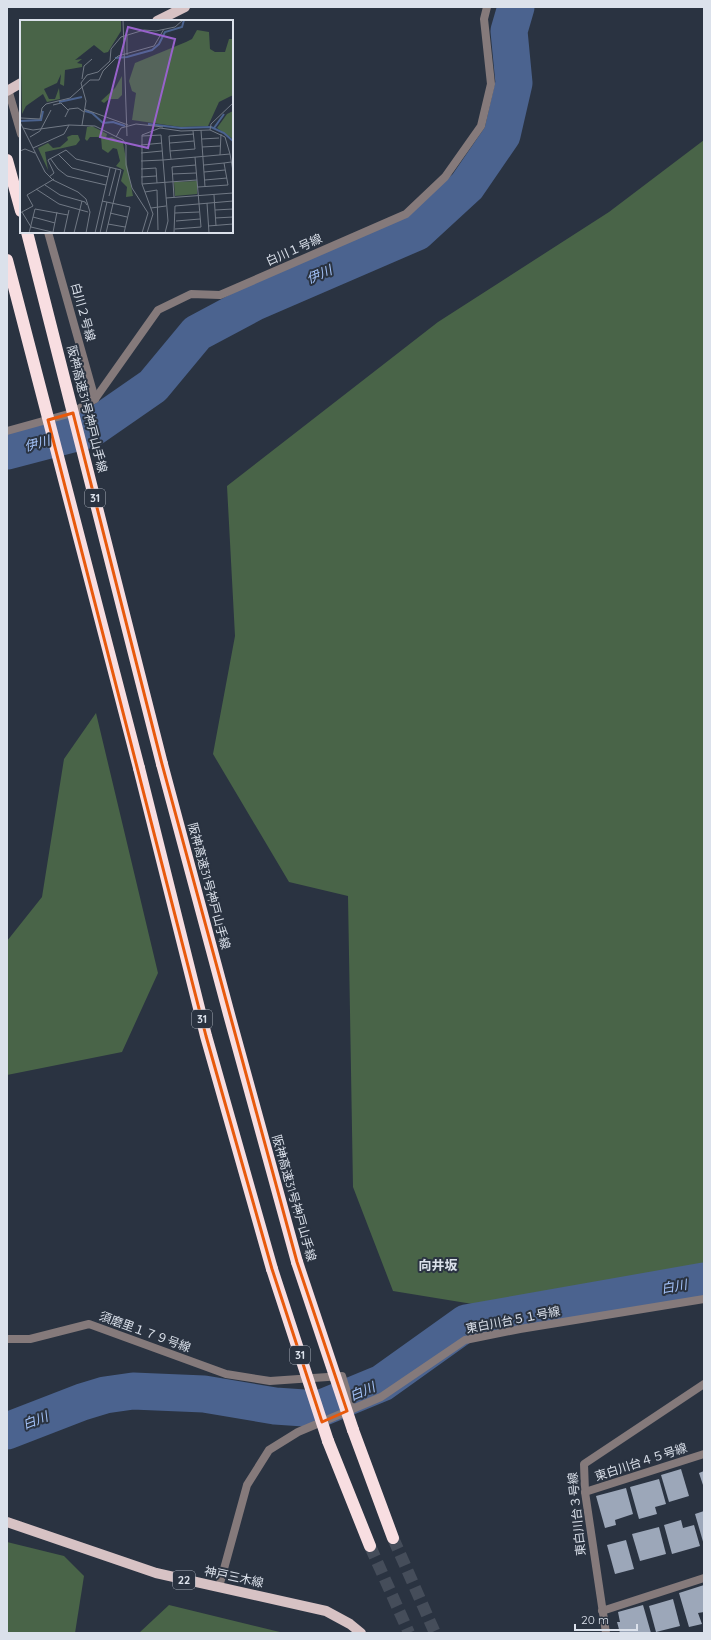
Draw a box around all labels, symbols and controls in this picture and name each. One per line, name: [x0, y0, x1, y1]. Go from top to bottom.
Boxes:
inset map: [20, 20, 233, 233]
street label: 白川１号線: [263, 230, 324, 269]
water label: 伊川: [304, 261, 336, 286]
street label: 白川２号線: [68, 281, 99, 343]
street label: 阪神高速31号神戸山手線: [64, 344, 111, 474]
water label: 伊川: [22, 431, 54, 454]
road number: 31: [85, 489, 105, 507]
street label: 阪神高速31号神戸山手線: [185, 821, 234, 951]
road number: 31: [192, 1010, 212, 1028]
street label: 阪神高速31号神戸山手線: [269, 1133, 320, 1263]
district label: 向井坂: [418, 1257, 458, 1273]
water label: 白川: [660, 1276, 690, 1296]
street label: 東白川台５１号線: [464, 1303, 561, 1336]
street label: 須磨里１７９号線: [97, 1308, 193, 1355]
road number: 31: [290, 1346, 310, 1364]
water label: 白川: [347, 1378, 379, 1403]
water label: 白川: [20, 1407, 52, 1432]
street label: 東白川台４５号線: [593, 1440, 689, 1483]
street label: 東白川台３号線: [565, 1471, 588, 1557]
street label: 神戸三木線: [203, 1563, 265, 1590]
road number: 22: [173, 1571, 195, 1589]
scale bar: [575, 1606, 637, 1632]
text: 20 m: [581, 1612, 609, 1627]

